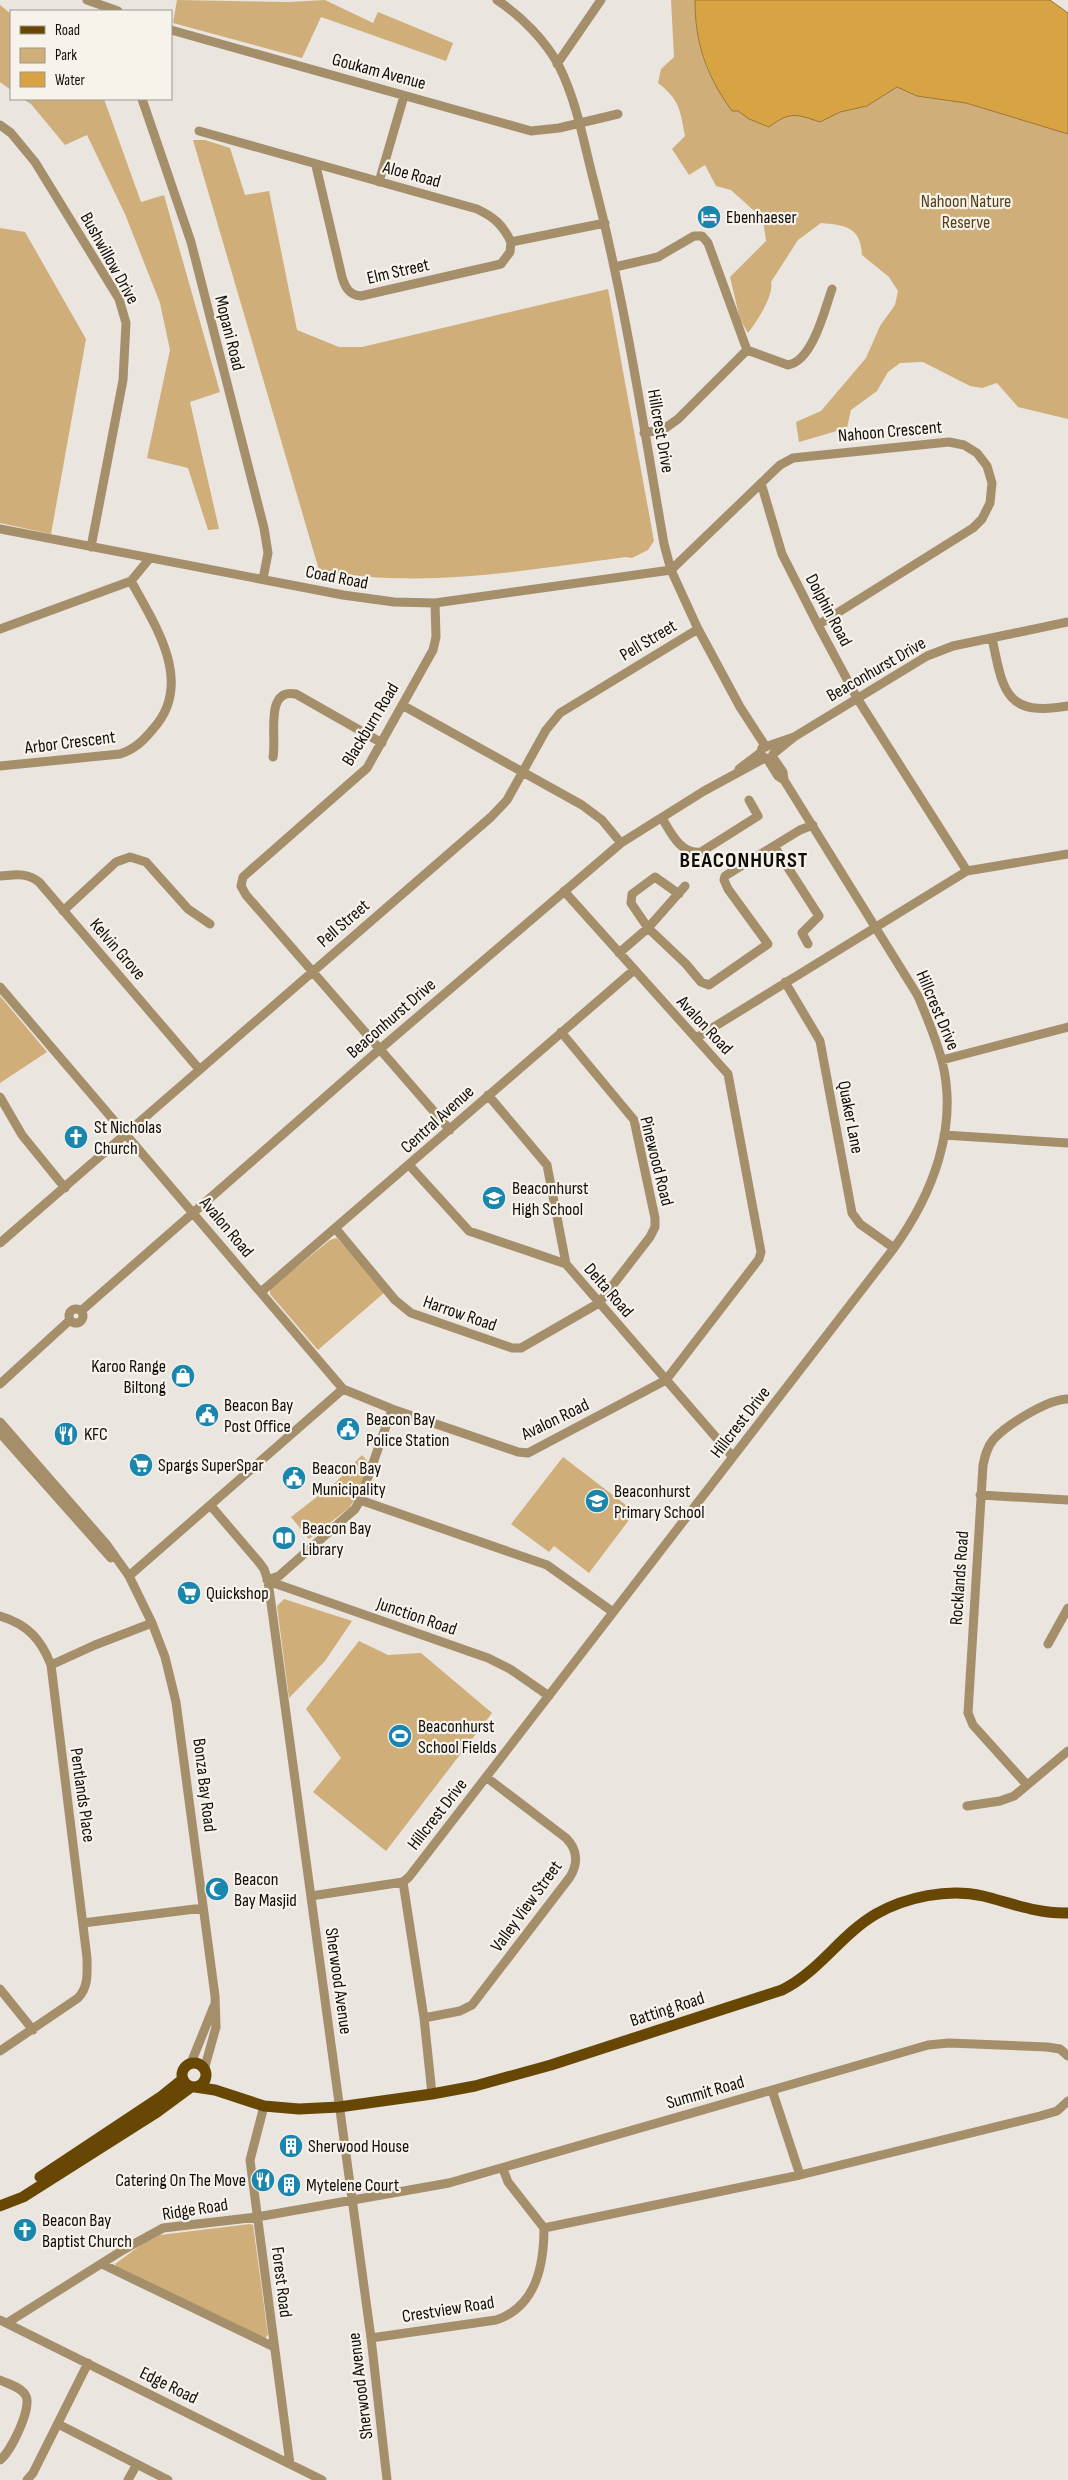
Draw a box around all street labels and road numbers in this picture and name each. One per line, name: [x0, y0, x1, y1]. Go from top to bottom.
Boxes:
street label: Goukam Avenue: [330, 49, 428, 94]
street label: Aloe Road: [380, 156, 443, 192]
street label: Bushwillow Drive: [76, 209, 143, 308]
street label: Elm Street: [365, 254, 432, 289]
street label: Mopani Road: [210, 293, 249, 373]
street label: Hillcrest Drive: [643, 388, 678, 475]
street label: Nahoon Crescent: [837, 416, 943, 447]
street label: Coad Road: [304, 561, 370, 594]
street label: Dolphin Road: [801, 571, 856, 650]
street label: Pell Street: [616, 615, 681, 665]
street label: Beaconhurst Drive: [823, 633, 929, 706]
street label: Blackburn Road: [337, 679, 403, 770]
street label: Arbor Crescent: [23, 726, 117, 759]
street label: Pell Street: [313, 895, 374, 952]
street label: Kelvin Grove: [85, 914, 150, 984]
street label: Hillcrest Drive: [911, 967, 964, 1053]
street label: Beaconhurst Drive: [343, 974, 440, 1063]
street label: Avalon Road: [672, 991, 737, 1059]
street label: Quaker Lane: [833, 1079, 868, 1155]
street label: Central Avenue: [396, 1081, 478, 1158]
street label: Pinewood Road: [635, 1114, 678, 1208]
street label: Avalon Road: [195, 1192, 258, 1262]
street label: Delta Road: [579, 1259, 638, 1322]
street label: Harrow Road: [420, 1291, 499, 1336]
street label: Hillcrest Drive: [706, 1383, 775, 1462]
street label: Avalon Road: [517, 1394, 592, 1445]
street label: Rocklands Road: [946, 1530, 973, 1626]
street label: Junction Road: [373, 1593, 459, 1640]
street label: Bonza Bay Road: [188, 1737, 221, 1833]
street label: Pentlands Place: [65, 1746, 100, 1844]
street label: Hillcrest Drive: [403, 1775, 472, 1854]
street label: Valley View Street: [486, 1856, 567, 1956]
street label: Sherwood Avenue: [321, 1926, 356, 2036]
street label: Batting Road: [627, 1988, 707, 2031]
street label: Summit Road: [664, 2071, 746, 2114]
street label: Ridge Road: [161, 2194, 229, 2225]
street label: Forest Road: [267, 2246, 296, 2319]
street label: Crestview Road: [400, 2292, 496, 2327]
street label: Sherwood Avenue: [344, 2331, 377, 2441]
street label: Edge Road: [136, 2362, 201, 2408]

